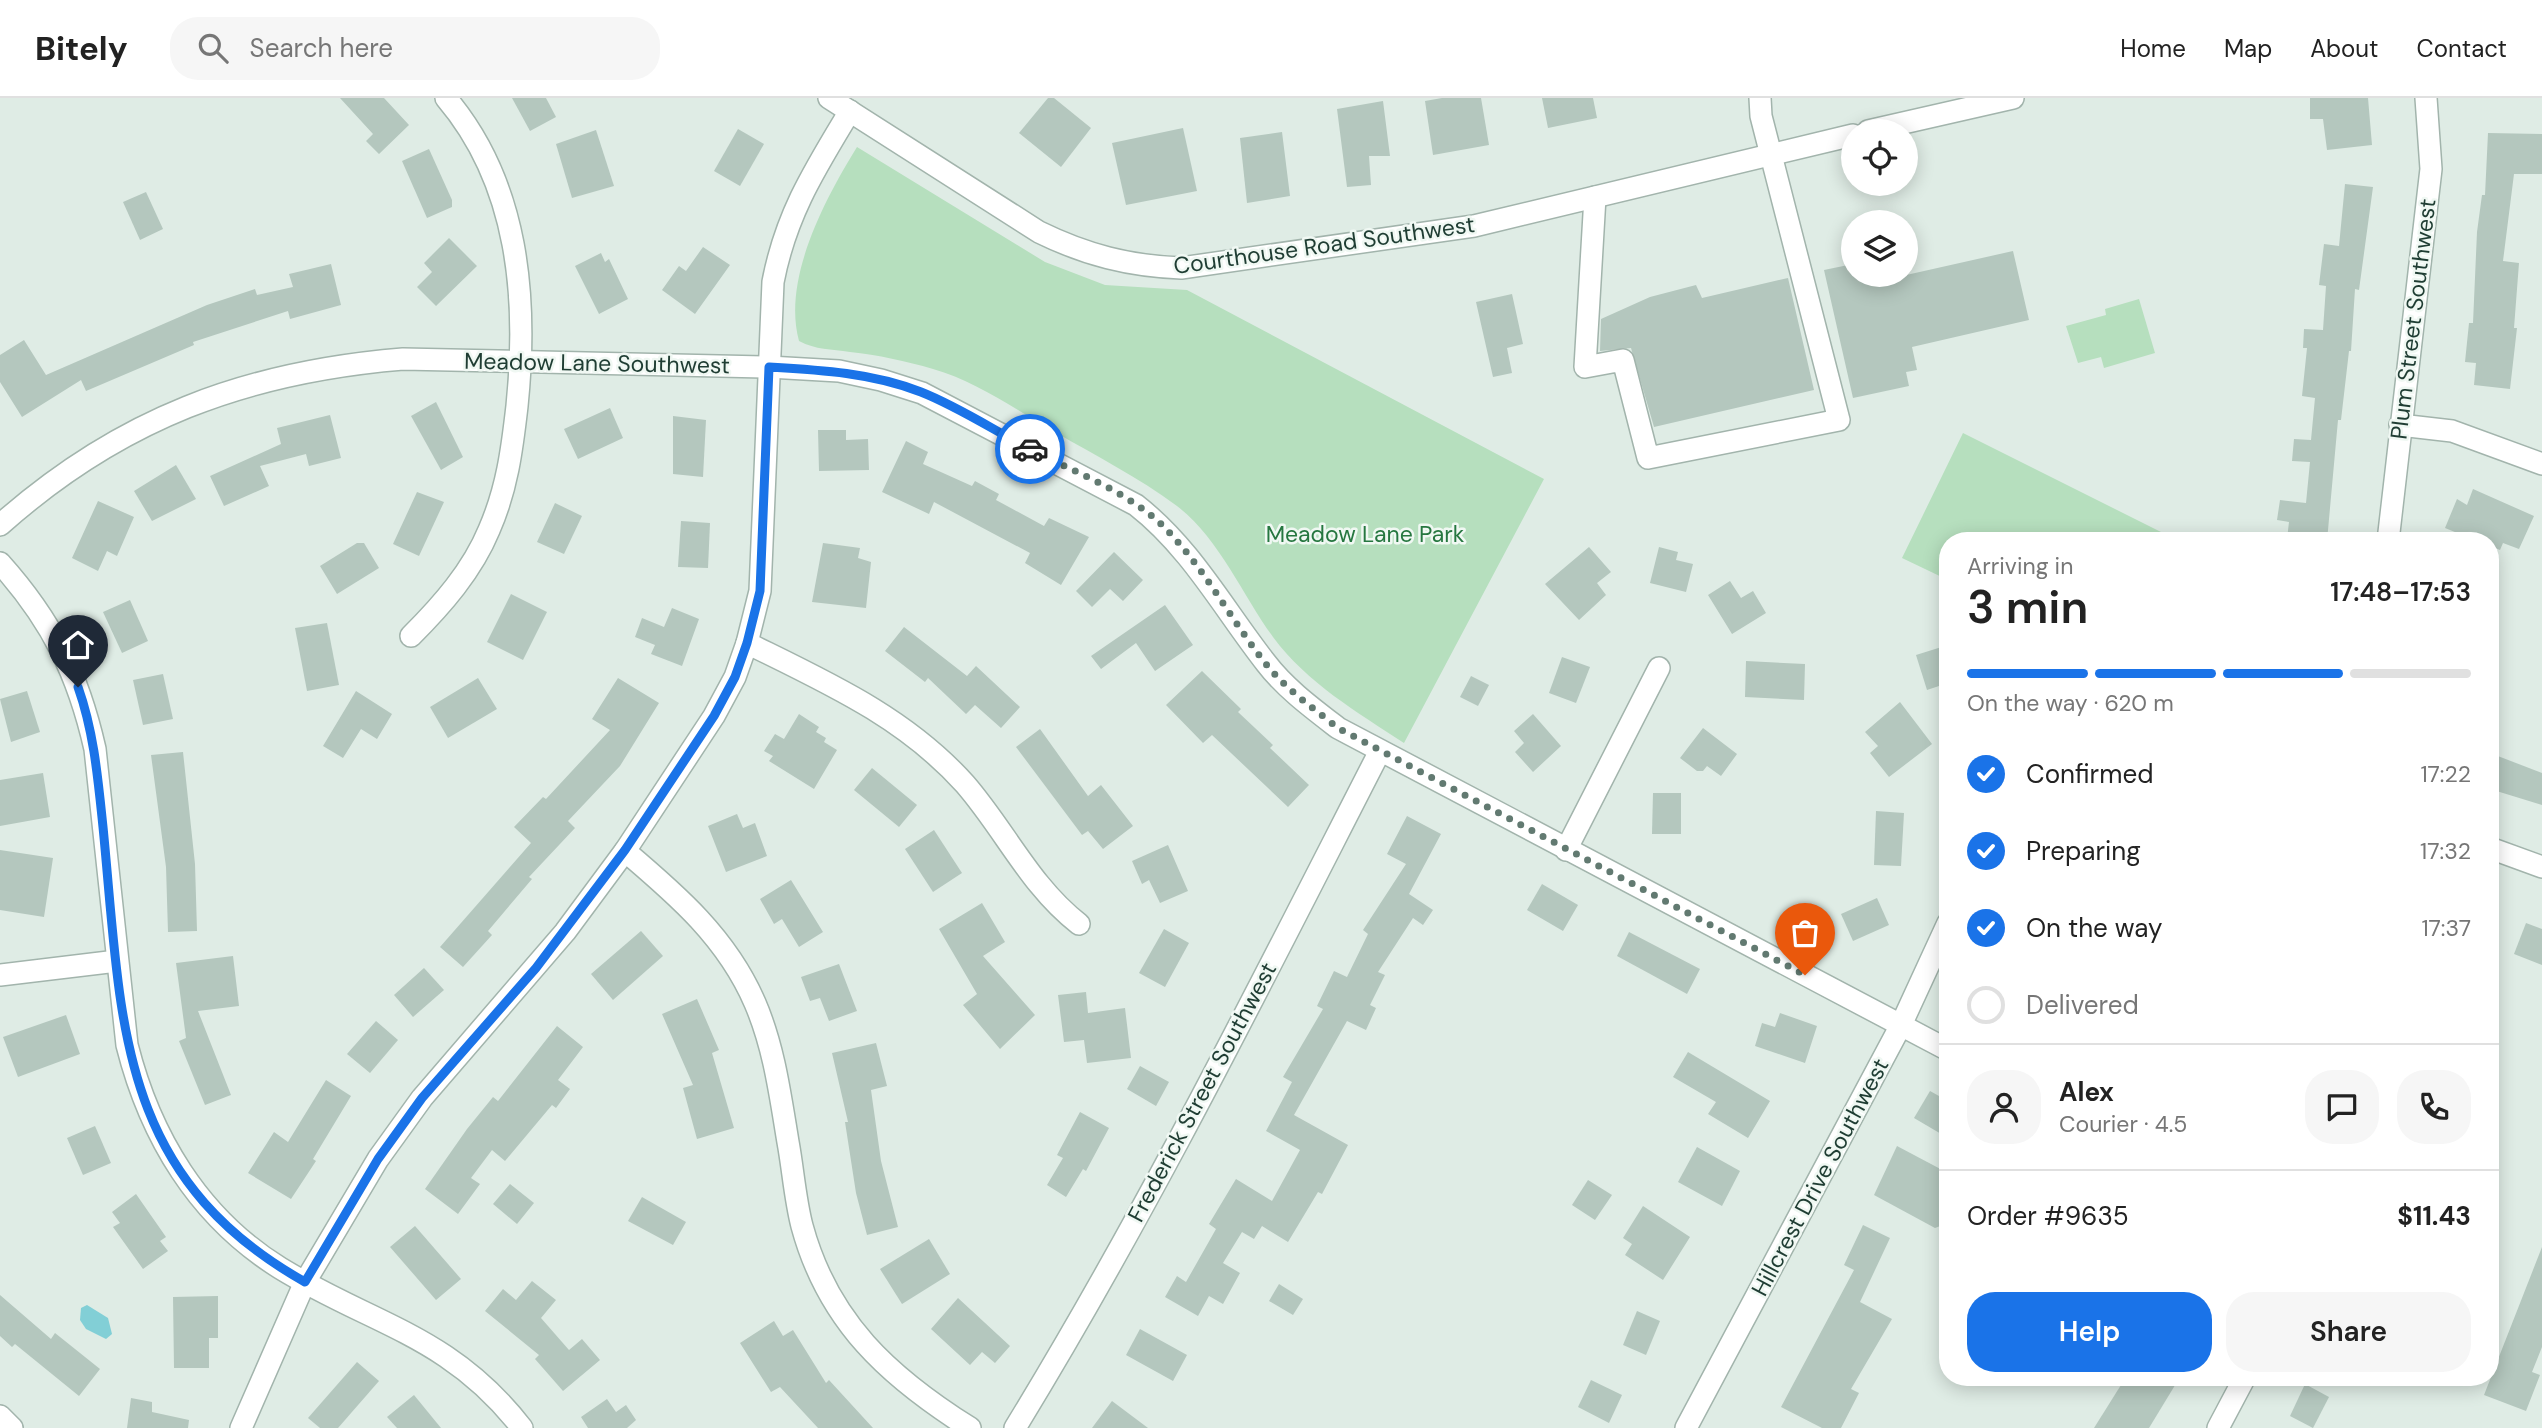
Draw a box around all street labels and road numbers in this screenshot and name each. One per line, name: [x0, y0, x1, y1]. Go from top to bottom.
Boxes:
street label: Plum Street Southwest: [2383, 197, 2443, 441]
street label: Courthouse Road Southwest: [1171, 209, 1477, 281]
street label: Meadow Lane Southwest: [464, 346, 730, 380]
street label: Frederick Street Southwest: [1121, 957, 1283, 1227]
street label: Hillcrest Drive Southwest: [1745, 1053, 1895, 1301]

